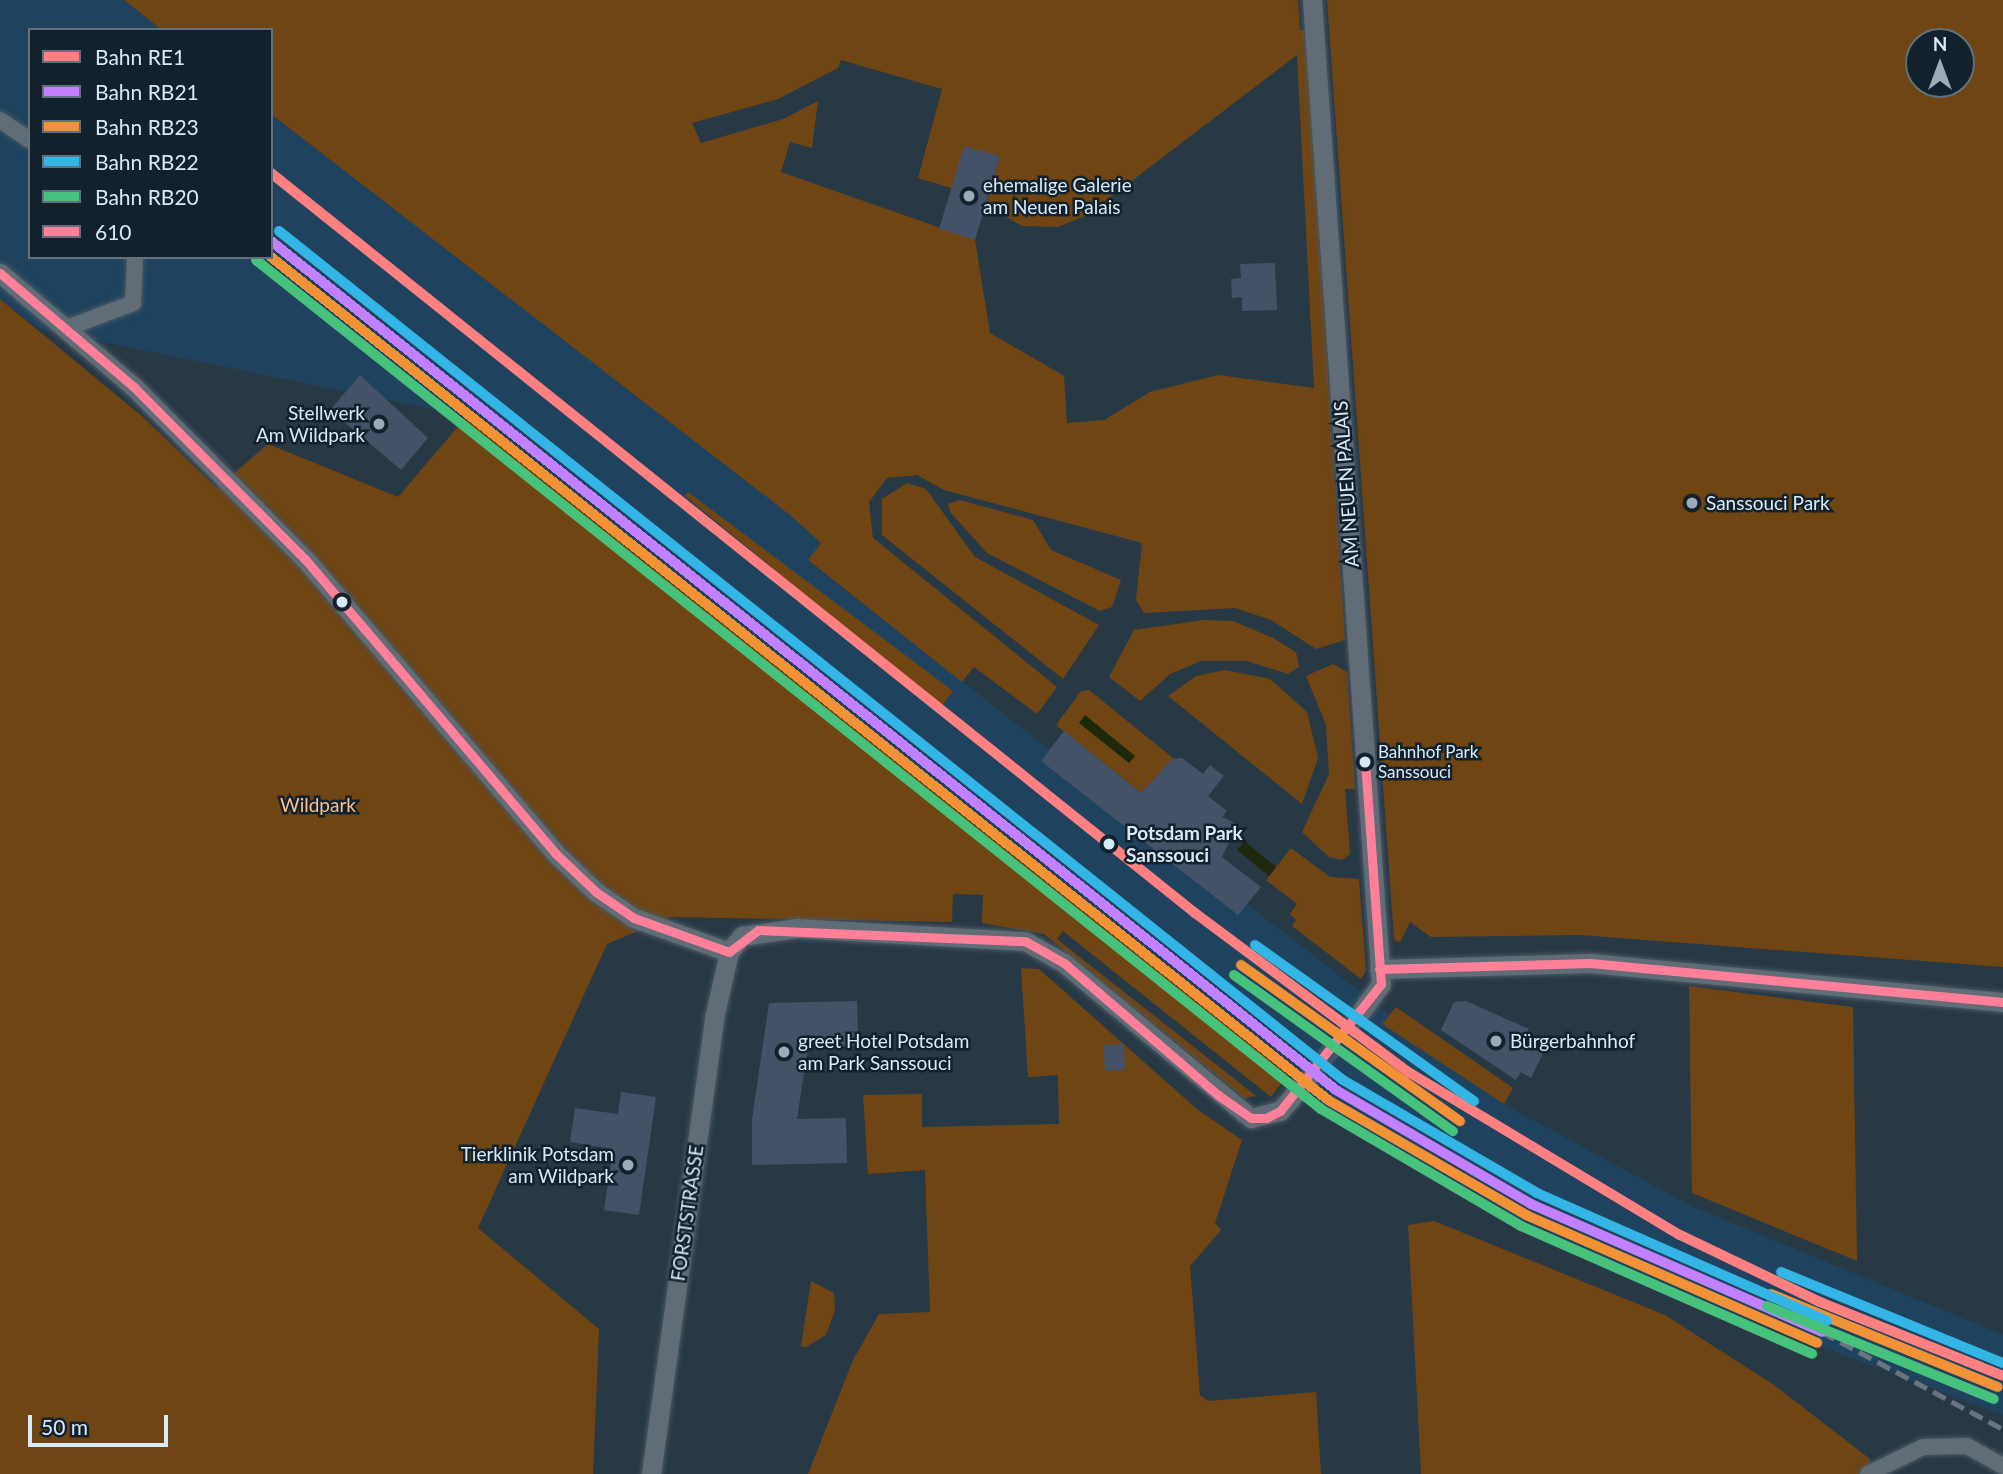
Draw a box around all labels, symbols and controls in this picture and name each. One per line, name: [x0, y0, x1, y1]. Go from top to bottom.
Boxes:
legend: [28, 28, 273, 259]
north arrow: [1905, 28, 1975, 98]
text: N: [1933, 32, 1947, 55]
text: Bahn RE1: [95, 44, 185, 69]
text: Bahn RB21: [95, 79, 199, 104]
text: Bahn RB23: [95, 114, 199, 139]
text: Bahn RB22: [95, 149, 199, 174]
place label: ehemalige Galerie am Neuen Palais: [983, 174, 1132, 218]
text: Bahn RB20: [95, 184, 199, 209]
marker: ehemalige Galerie am Neuen Palais: [961, 188, 977, 204]
text: 610: [95, 219, 132, 244]
street label: AM NEUEN PALAIS: [1329, 400, 1363, 568]
place label: Stellwerk Am Wildpark: [256, 402, 365, 446]
marker: Stellwerk Am Wildpark: [371, 416, 387, 432]
place label: Sanssouci Park: [1706, 492, 1830, 514]
marker: Sanssouci Park: [1684, 495, 1700, 511]
unlabelled marker: [335, 595, 349, 609]
place label: Bahnhof Park Sanssouci: [1378, 742, 1479, 782]
marker: Bahnhof Park Sanssouci: [1358, 755, 1372, 769]
park label: Wildpark: [280, 794, 356, 816]
place label: Potsdam Park Sanssouci: [1126, 822, 1243, 866]
marker: Potsdam Park Sanssouci: [1098, 833, 1120, 855]
place label: greet Hotel Potsdam am Park Sanssouci: [798, 1030, 969, 1074]
place label: Bürgerbahnhof: [1510, 1030, 1635, 1052]
marker: Bürgerbahnhof: [1488, 1033, 1504, 1049]
marker: greet Hotel Potsdam am Park Sanssouci: [776, 1044, 792, 1060]
place label: Tierklinik Potsdam am Wildpark: [461, 1143, 614, 1187]
street label: FORSTSTRASSE: [666, 1144, 708, 1282]
marker: Tierklinik Potsdam am Wildpark: [620, 1157, 636, 1173]
scale bar: [32, 1400, 172, 1444]
text: 50 m: [41, 1414, 88, 1439]

